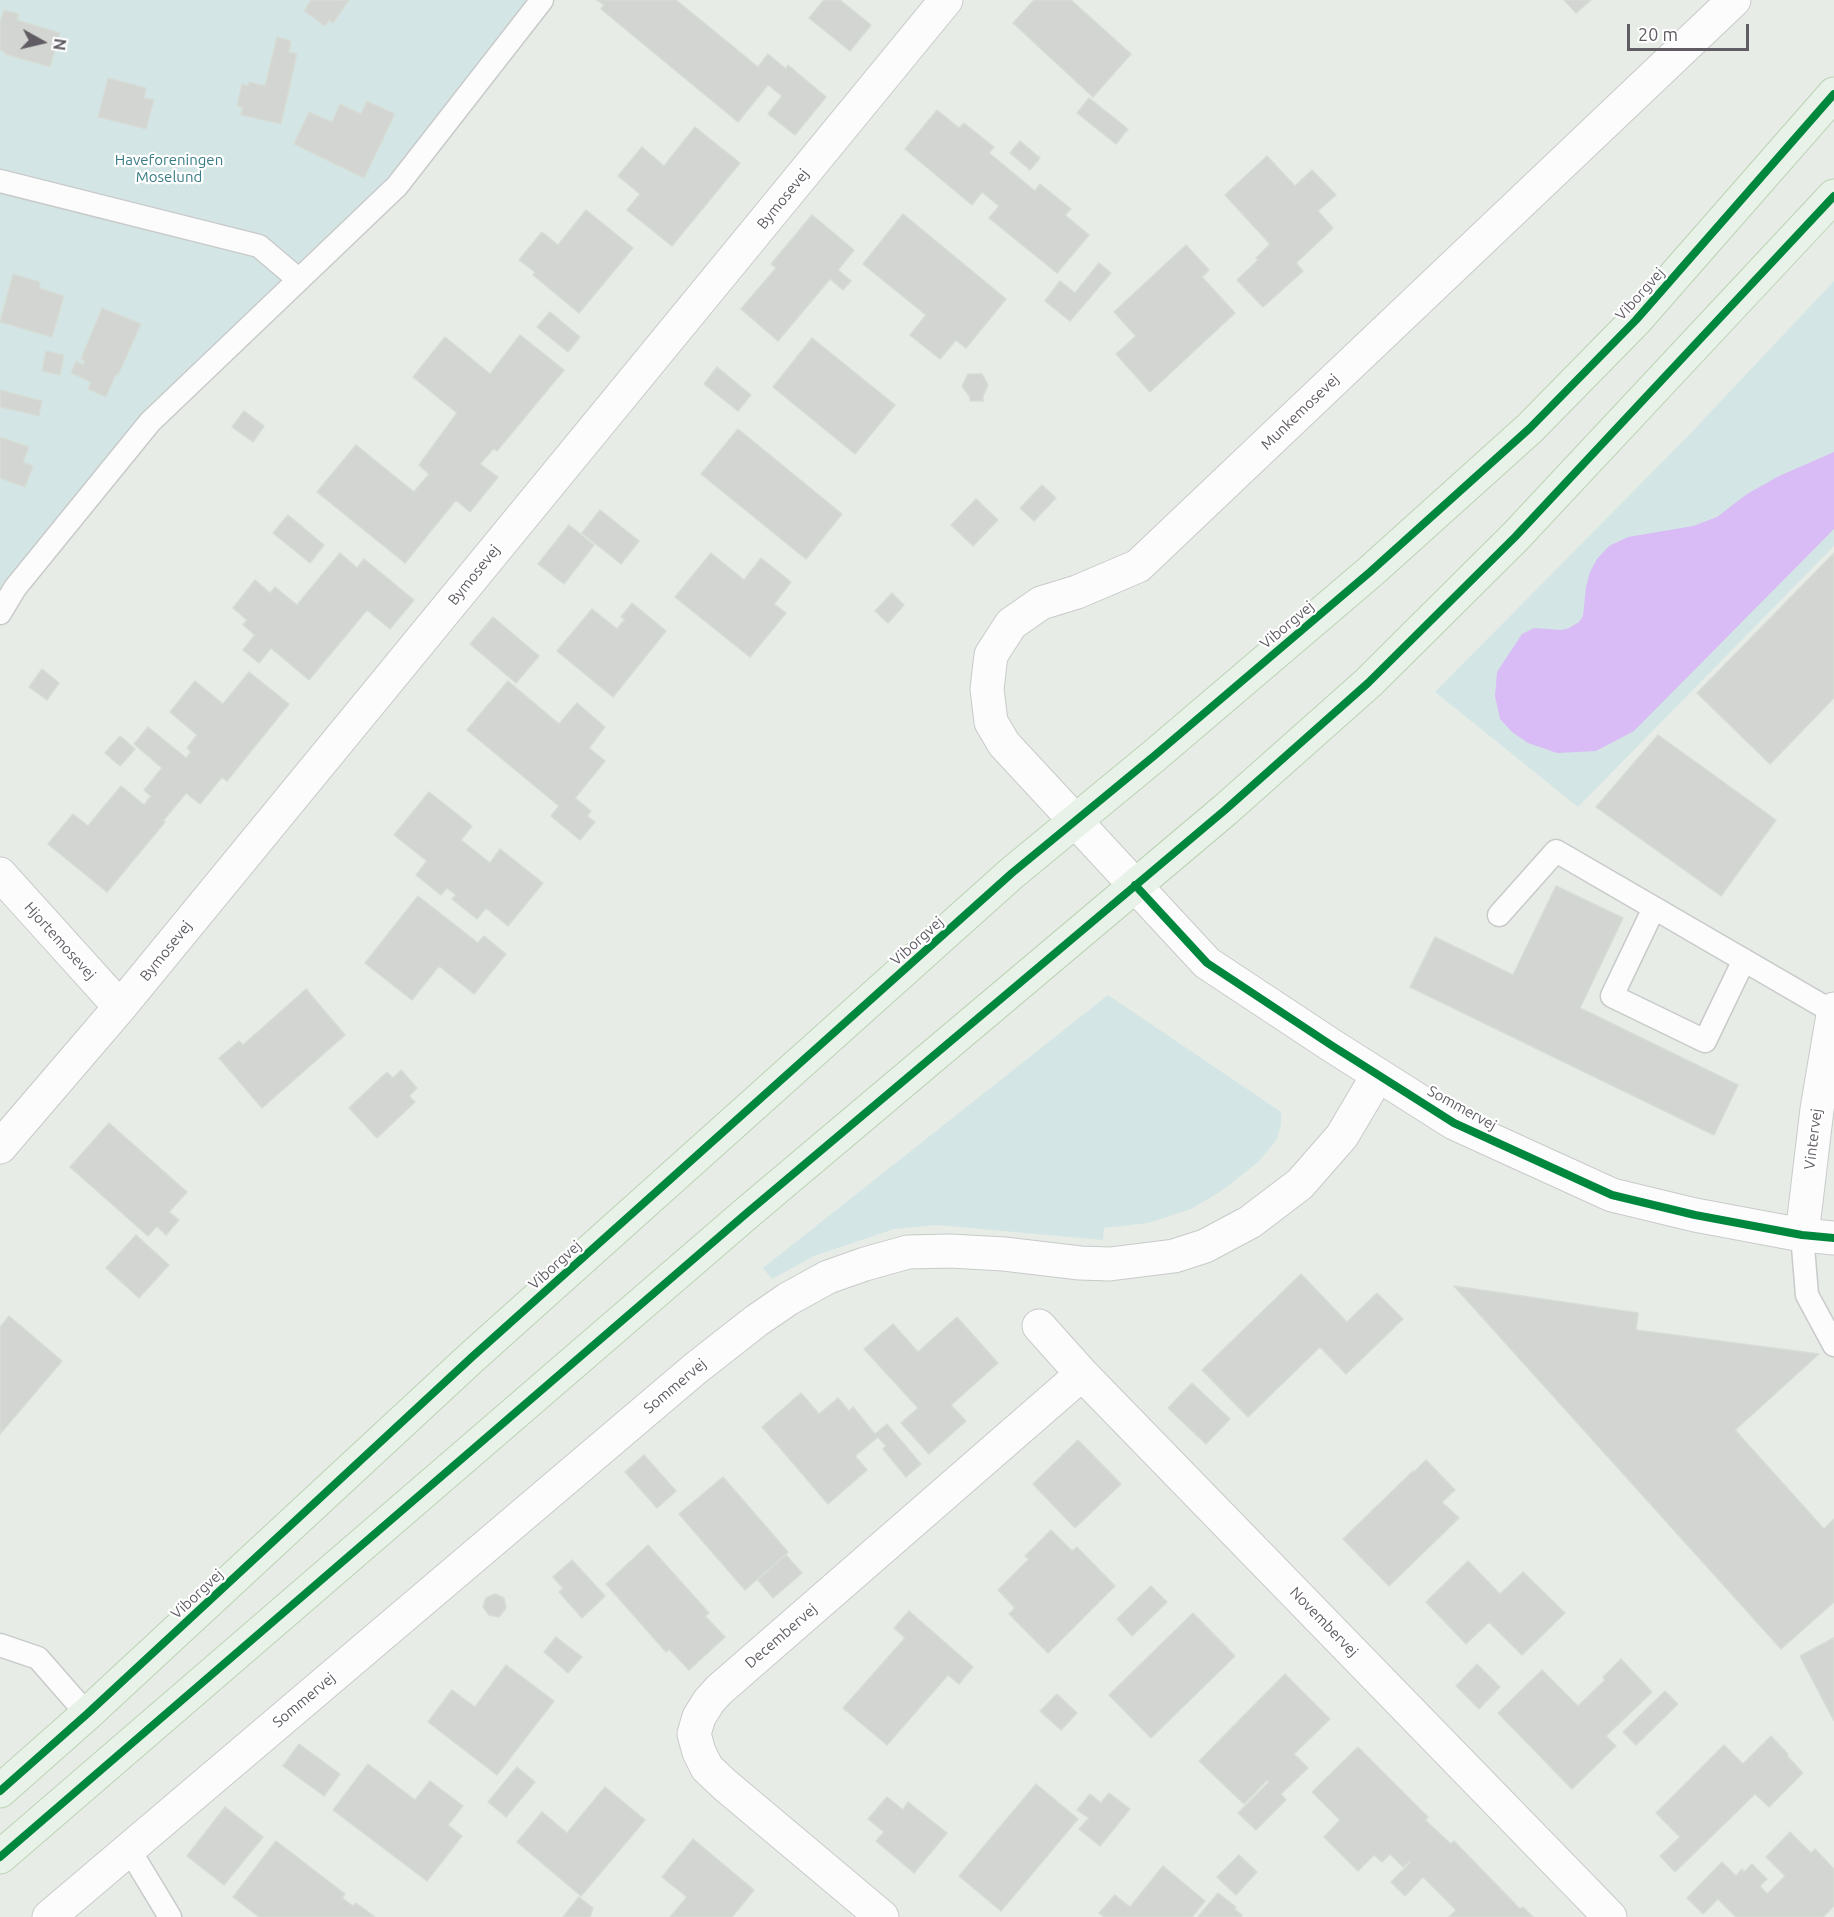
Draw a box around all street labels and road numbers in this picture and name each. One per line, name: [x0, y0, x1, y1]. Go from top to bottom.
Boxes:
street label: Bymosevej: [753, 165, 813, 233]
street label: Viborgvej: [1612, 264, 1668, 324]
street label: Munkemosevej: [1257, 370, 1343, 454]
street label: Bymosevej: [444, 541, 504, 609]
street label: Viborgvej: [1256, 597, 1318, 653]
street label: Hjortemosevej: [20, 898, 100, 984]
street label: Viborgvej: [887, 913, 947, 969]
street label: Bymosevej: [136, 917, 196, 985]
street label: Sommervej: [1424, 1082, 1500, 1134]
street label: Vintervej: [1800, 1107, 1826, 1171]
street label: Viborgvej: [525, 1237, 585, 1293]
street label: Sommervej: [640, 1355, 710, 1417]
street label: Viborgvej: [167, 1565, 227, 1623]
street label: Novembervej: [1286, 1583, 1362, 1661]
street label: Decembervej: [741, 1600, 821, 1672]
street label: Sommervej: [269, 1669, 339, 1731]

